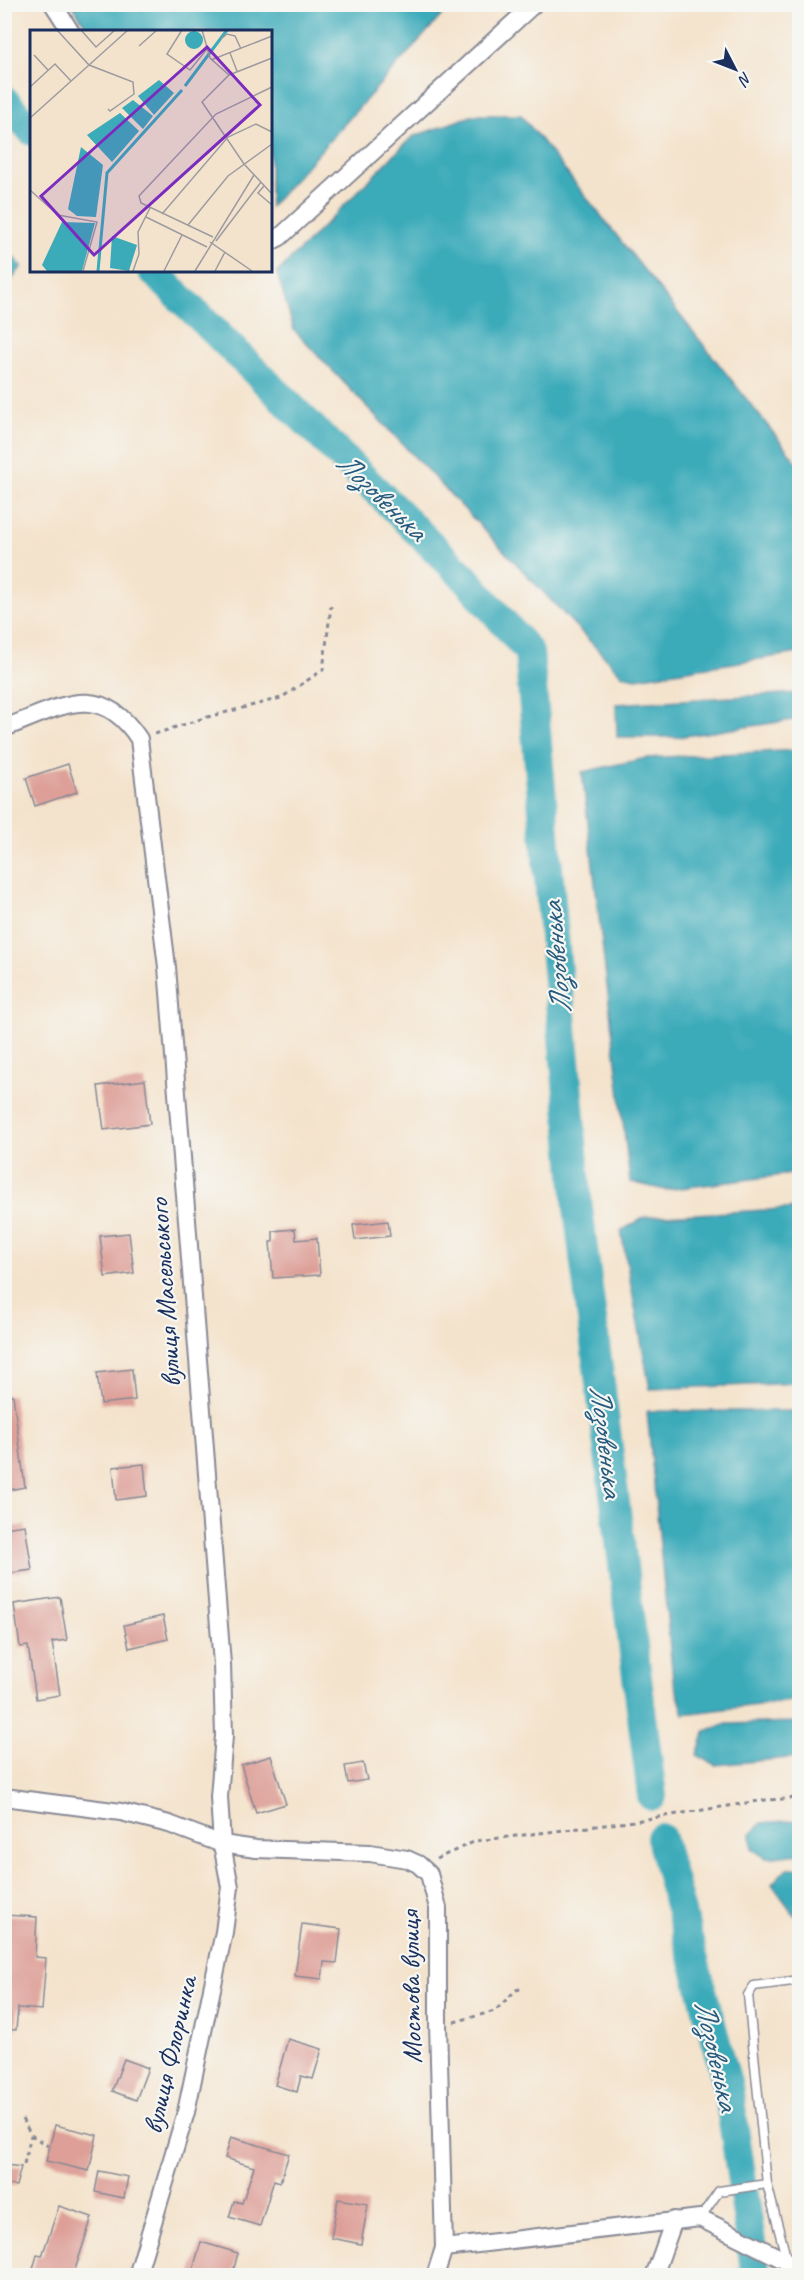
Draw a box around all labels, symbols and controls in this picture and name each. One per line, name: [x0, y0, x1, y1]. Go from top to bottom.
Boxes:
inset map: [30, 30, 272, 272]
north arrow: [705, 39, 765, 99]
text: N: [733, 68, 756, 91]
water label: Лозовенька: [329, 443, 438, 551]
water label: Лозовенька: [532, 898, 580, 1015]
street label: вулиця Масельського: [140, 1195, 189, 1389]
water label: Лозовенька: [581, 1383, 633, 1502]
street label: Мостова вулиця: [392, 1908, 429, 2064]
street label: вулиця Флоринка: [134, 1971, 205, 2137]
water label: Лозовенька: [686, 1996, 749, 2117]

